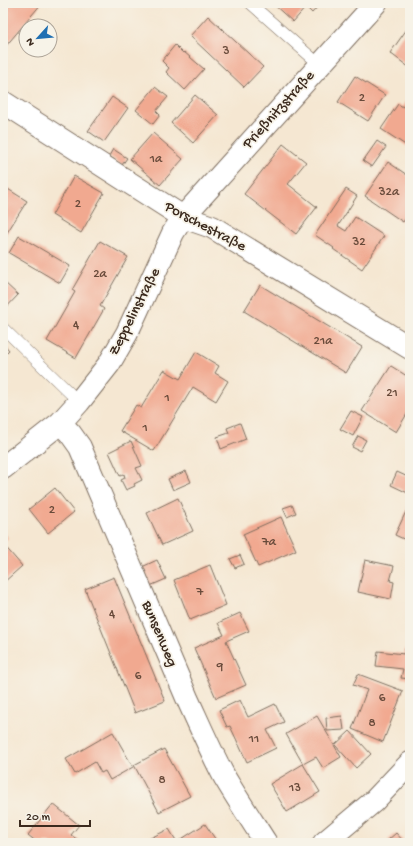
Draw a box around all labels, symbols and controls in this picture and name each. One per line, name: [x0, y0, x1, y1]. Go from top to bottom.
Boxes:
north arrow: [18, 18, 58, 58]
text: N: [24, 36, 38, 48]
house number: 3: [222, 44, 230, 59]
street label: Prießnitzstraße: [239, 67, 319, 154]
house number: 2: [359, 91, 366, 106]
house number: 1a: [149, 152, 163, 167]
house number: 32a: [378, 185, 400, 200]
house number: 2: [75, 197, 82, 212]
street label: Porschestraße: [160, 197, 249, 256]
house number: 32: [351, 235, 366, 250]
street label: Zeppelinstraße: [105, 265, 165, 359]
house number: 2a: [93, 267, 108, 282]
house number: 4: [73, 318, 79, 333]
house number: 21a: [314, 334, 333, 349]
house number: 21: [386, 386, 398, 401]
house number: 1: [163, 391, 170, 406]
house number: 1: [141, 421, 148, 436]
house number: 2: [49, 503, 56, 518]
house number: 7a: [261, 535, 277, 550]
house number: 7: [196, 585, 205, 600]
street label: Bunsenweg: [137, 597, 181, 670]
house number: 4: [109, 607, 115, 622]
house number: 9: [216, 660, 224, 675]
house number: 6: [135, 669, 142, 684]
house number: 6: [379, 691, 386, 706]
house number: 8: [368, 716, 376, 731]
house number: 11: [248, 732, 259, 747]
house number: 8: [158, 773, 166, 788]
house number: 13: [288, 781, 301, 796]
scale bar: [20, 802, 90, 828]
text: 20 m: [26, 811, 51, 825]

